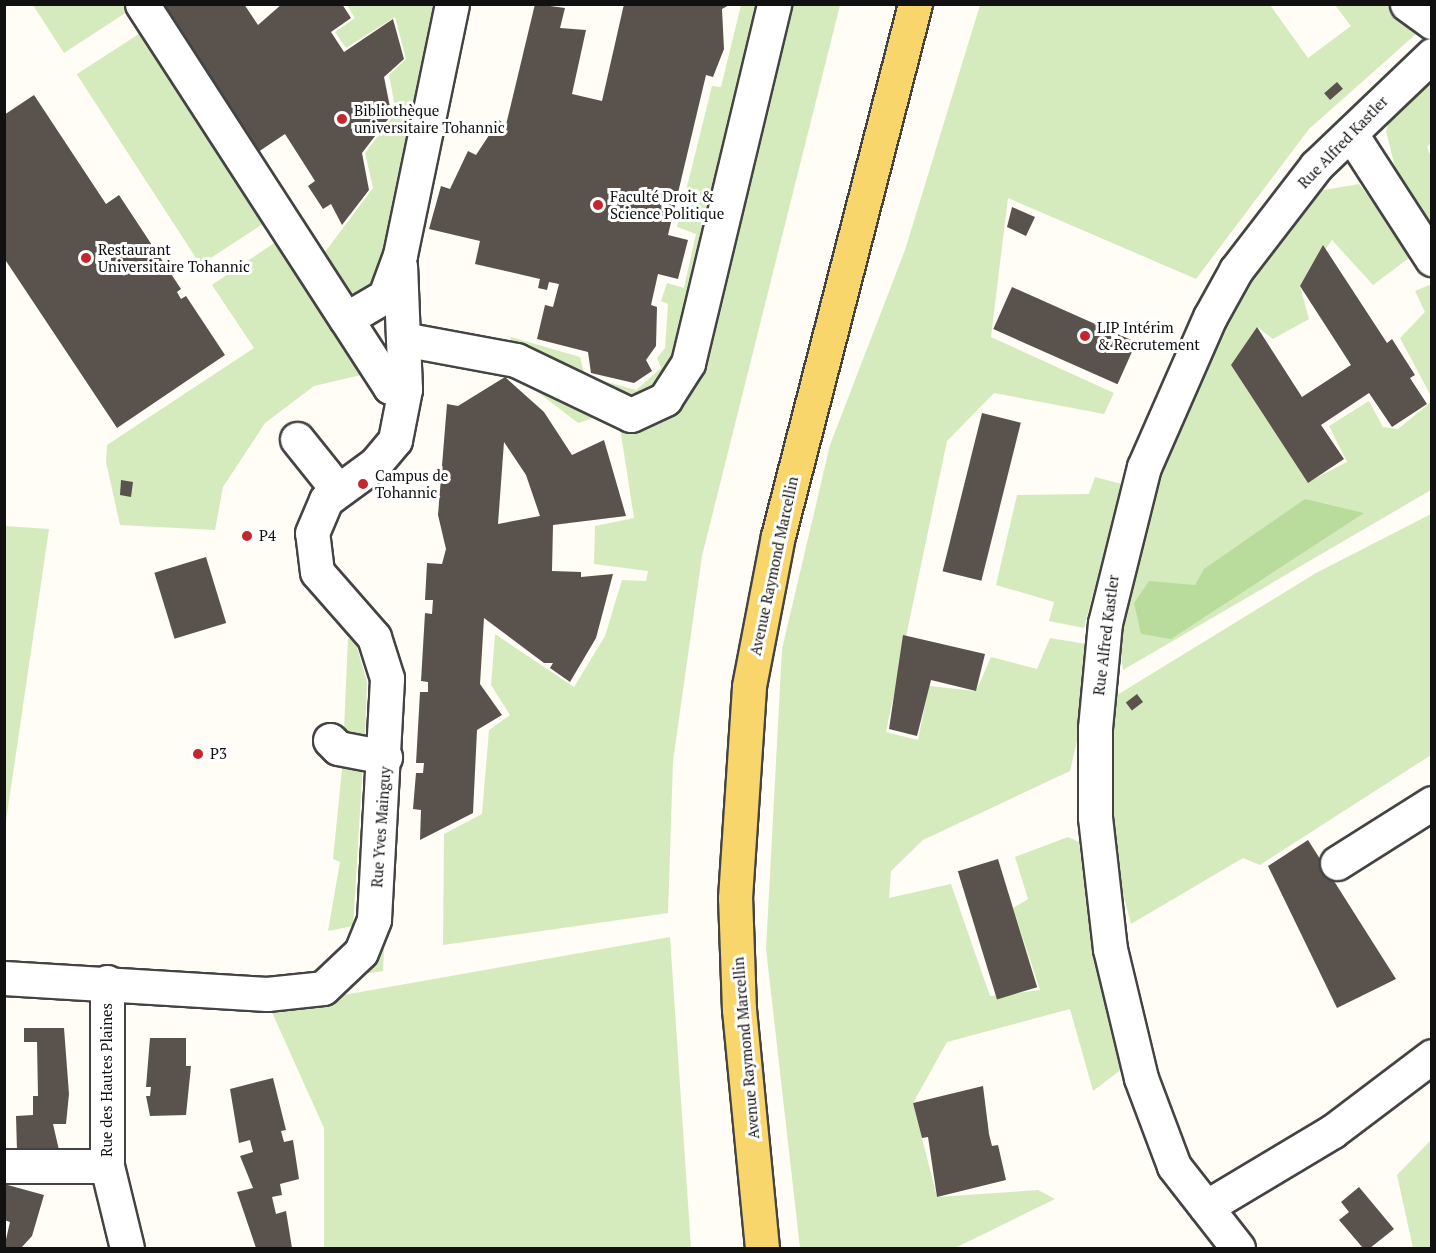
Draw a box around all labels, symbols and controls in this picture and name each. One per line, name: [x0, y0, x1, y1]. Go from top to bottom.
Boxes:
street label: Rue Alfred Kastler: [1294, 92, 1392, 192]
place label: Bibliothèque universitaire Tohannic: [354, 101, 505, 136]
marker: Bibliothèque universitaire Tohannic: [335, 112, 349, 126]
place label: Faculté Droit & Science Politique: [610, 187, 724, 222]
marker: Faculté Droit & Science Politique: [591, 198, 605, 212]
place label: Restaurant Universitaire Tohannic: [98, 240, 250, 275]
marker: Restaurant Universitaire Tohannic: [79, 251, 93, 265]
place label: LIP Intérim & Recrutement: [1097, 318, 1200, 353]
marker: LIP Intérim & Recrutement: [1078, 329, 1092, 343]
place label: Campus de Tohannic: [375, 466, 448, 501]
street label: Avenue Raymond Marcellin: [746, 475, 802, 657]
marker: Campus de Tohannic: [356, 477, 370, 491]
place label: P4: [259, 527, 276, 545]
marker: P4: [240, 529, 254, 543]
street label: Rue Alfred Kastler: [1090, 574, 1122, 696]
place label: P3: [210, 745, 227, 763]
marker: P3: [191, 747, 205, 761]
street label: Rue Yves Mainguy: [368, 766, 394, 888]
street label: Avenue Raymond Marcellin: [729, 956, 763, 1140]
street label: Rue des Hautes Plaines: [98, 1003, 116, 1157]

